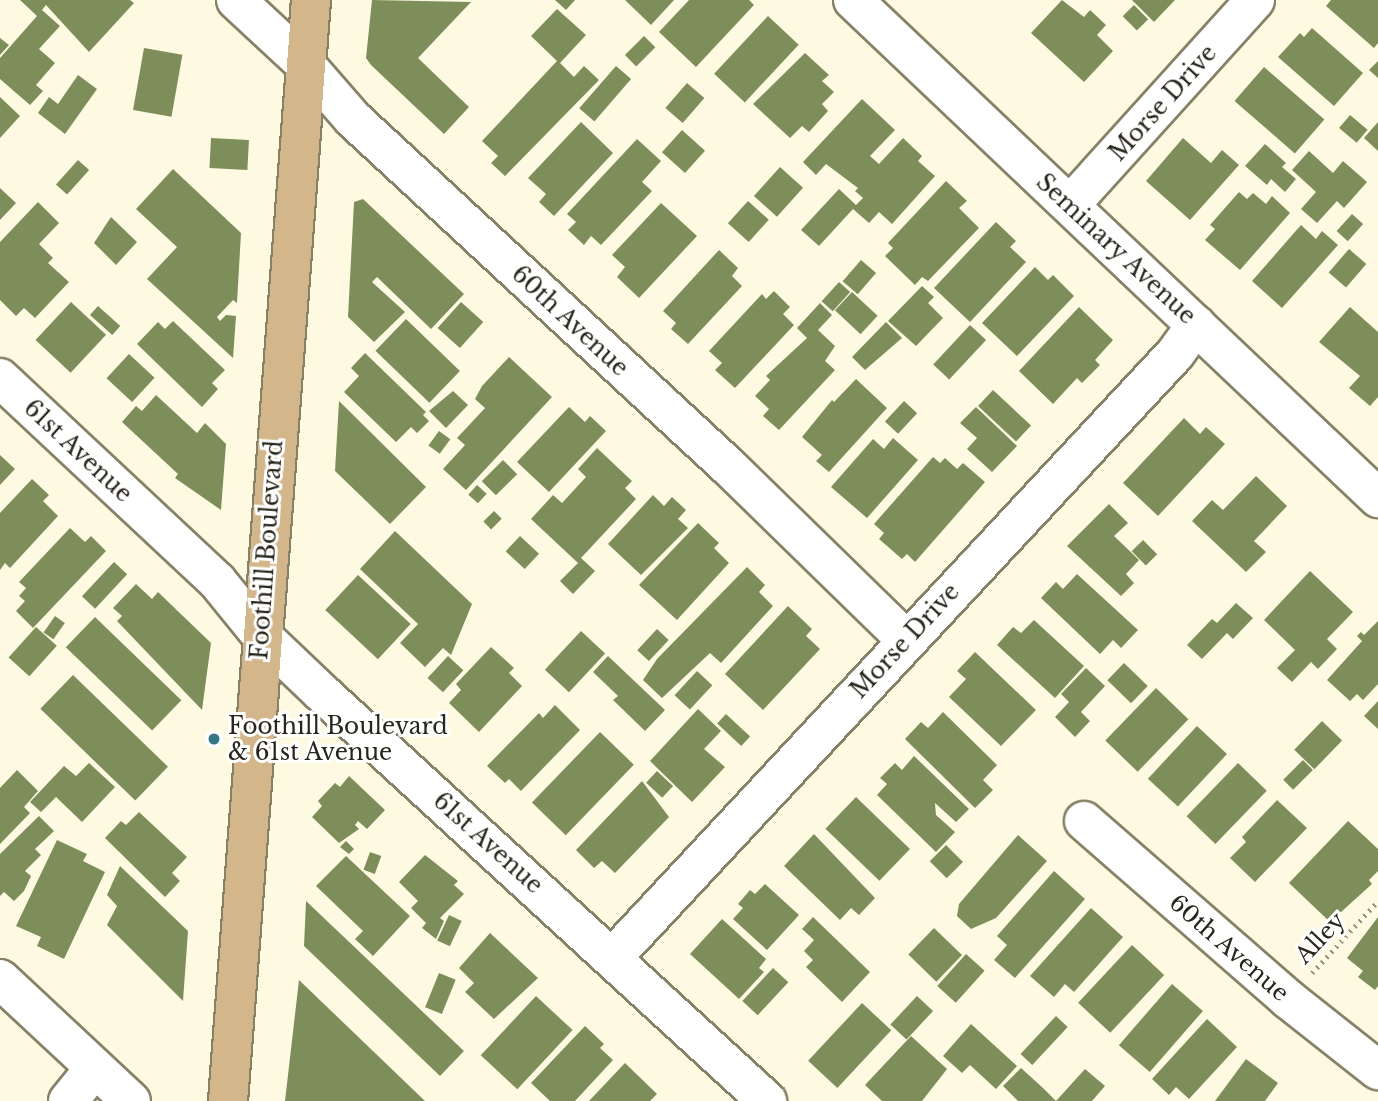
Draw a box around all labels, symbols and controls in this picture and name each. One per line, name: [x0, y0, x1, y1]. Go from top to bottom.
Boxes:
street label: Morse Drive: [1104, 39, 1222, 167]
street label: Seminary Avenue: [1030, 168, 1202, 330]
street label: 60th Avenue: [506, 260, 634, 382]
street label: 61st Avenue: [18, 394, 138, 508]
street label: Foothill Boulevard: [246, 439, 288, 661]
street label: Morse Drive: [845, 578, 965, 704]
place label: Foothill Boulevard & 61st Avenue: [228, 712, 448, 766]
marker: Foothill Boulevard & 61st Avenue: [206, 731, 222, 747]
street label: 61st Avenue: [427, 786, 549, 900]
street label: 60th Avenue: [1163, 888, 1295, 1008]
street label: Alley: [1289, 907, 1351, 969]

